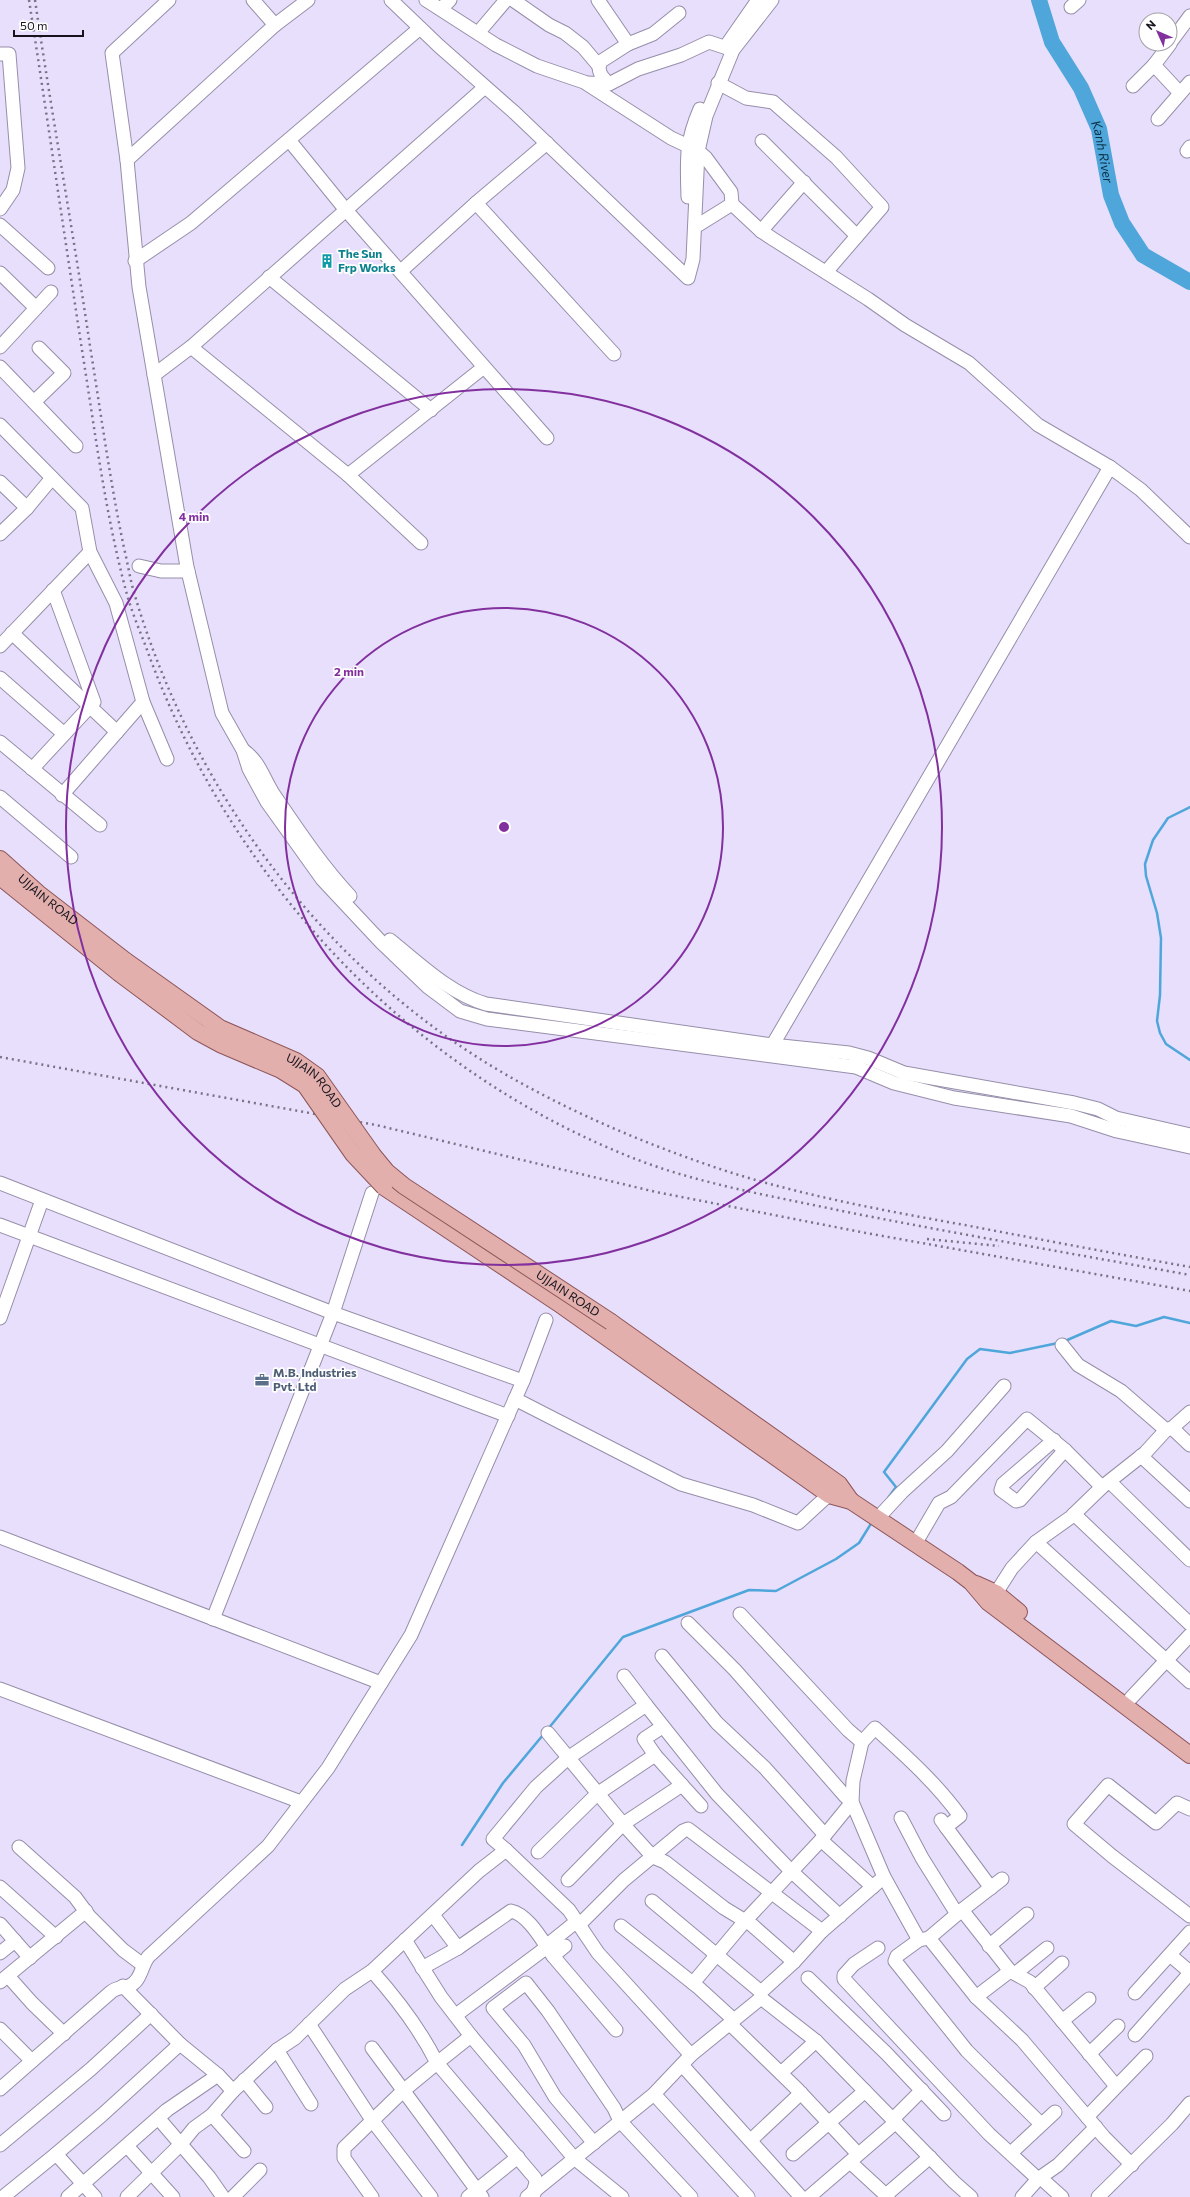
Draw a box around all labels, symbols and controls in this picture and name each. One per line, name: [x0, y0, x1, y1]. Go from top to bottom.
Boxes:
scale bar: [14, 12, 83, 38]
north arrow: [1138, 12, 1178, 52]
text: N: [1143, 17, 1158, 32]
text: 50 m: [20, 18, 48, 32]
water label: Kanh River: [1088, 118, 1117, 185]
place label: The Sun Frp Works: [338, 246, 396, 274]
building icon: The Sun Frp Works: [319, 253, 335, 269]
text: 4 min: [179, 509, 209, 523]
text: 2 min: [334, 664, 364, 678]
centre of rings: [497, 820, 511, 834]
street label: UJJAIN ROAD: [16, 871, 81, 928]
street label: UJJAIN ROAD: [285, 1050, 345, 1110]
street label: UJJAIN ROAD: [534, 1267, 603, 1319]
place label: M.B. Industries Pvt. Ltd: [273, 1365, 357, 1393]
office icon: M.B. Industries Pvt. Ltd: [254, 1372, 270, 1388]

